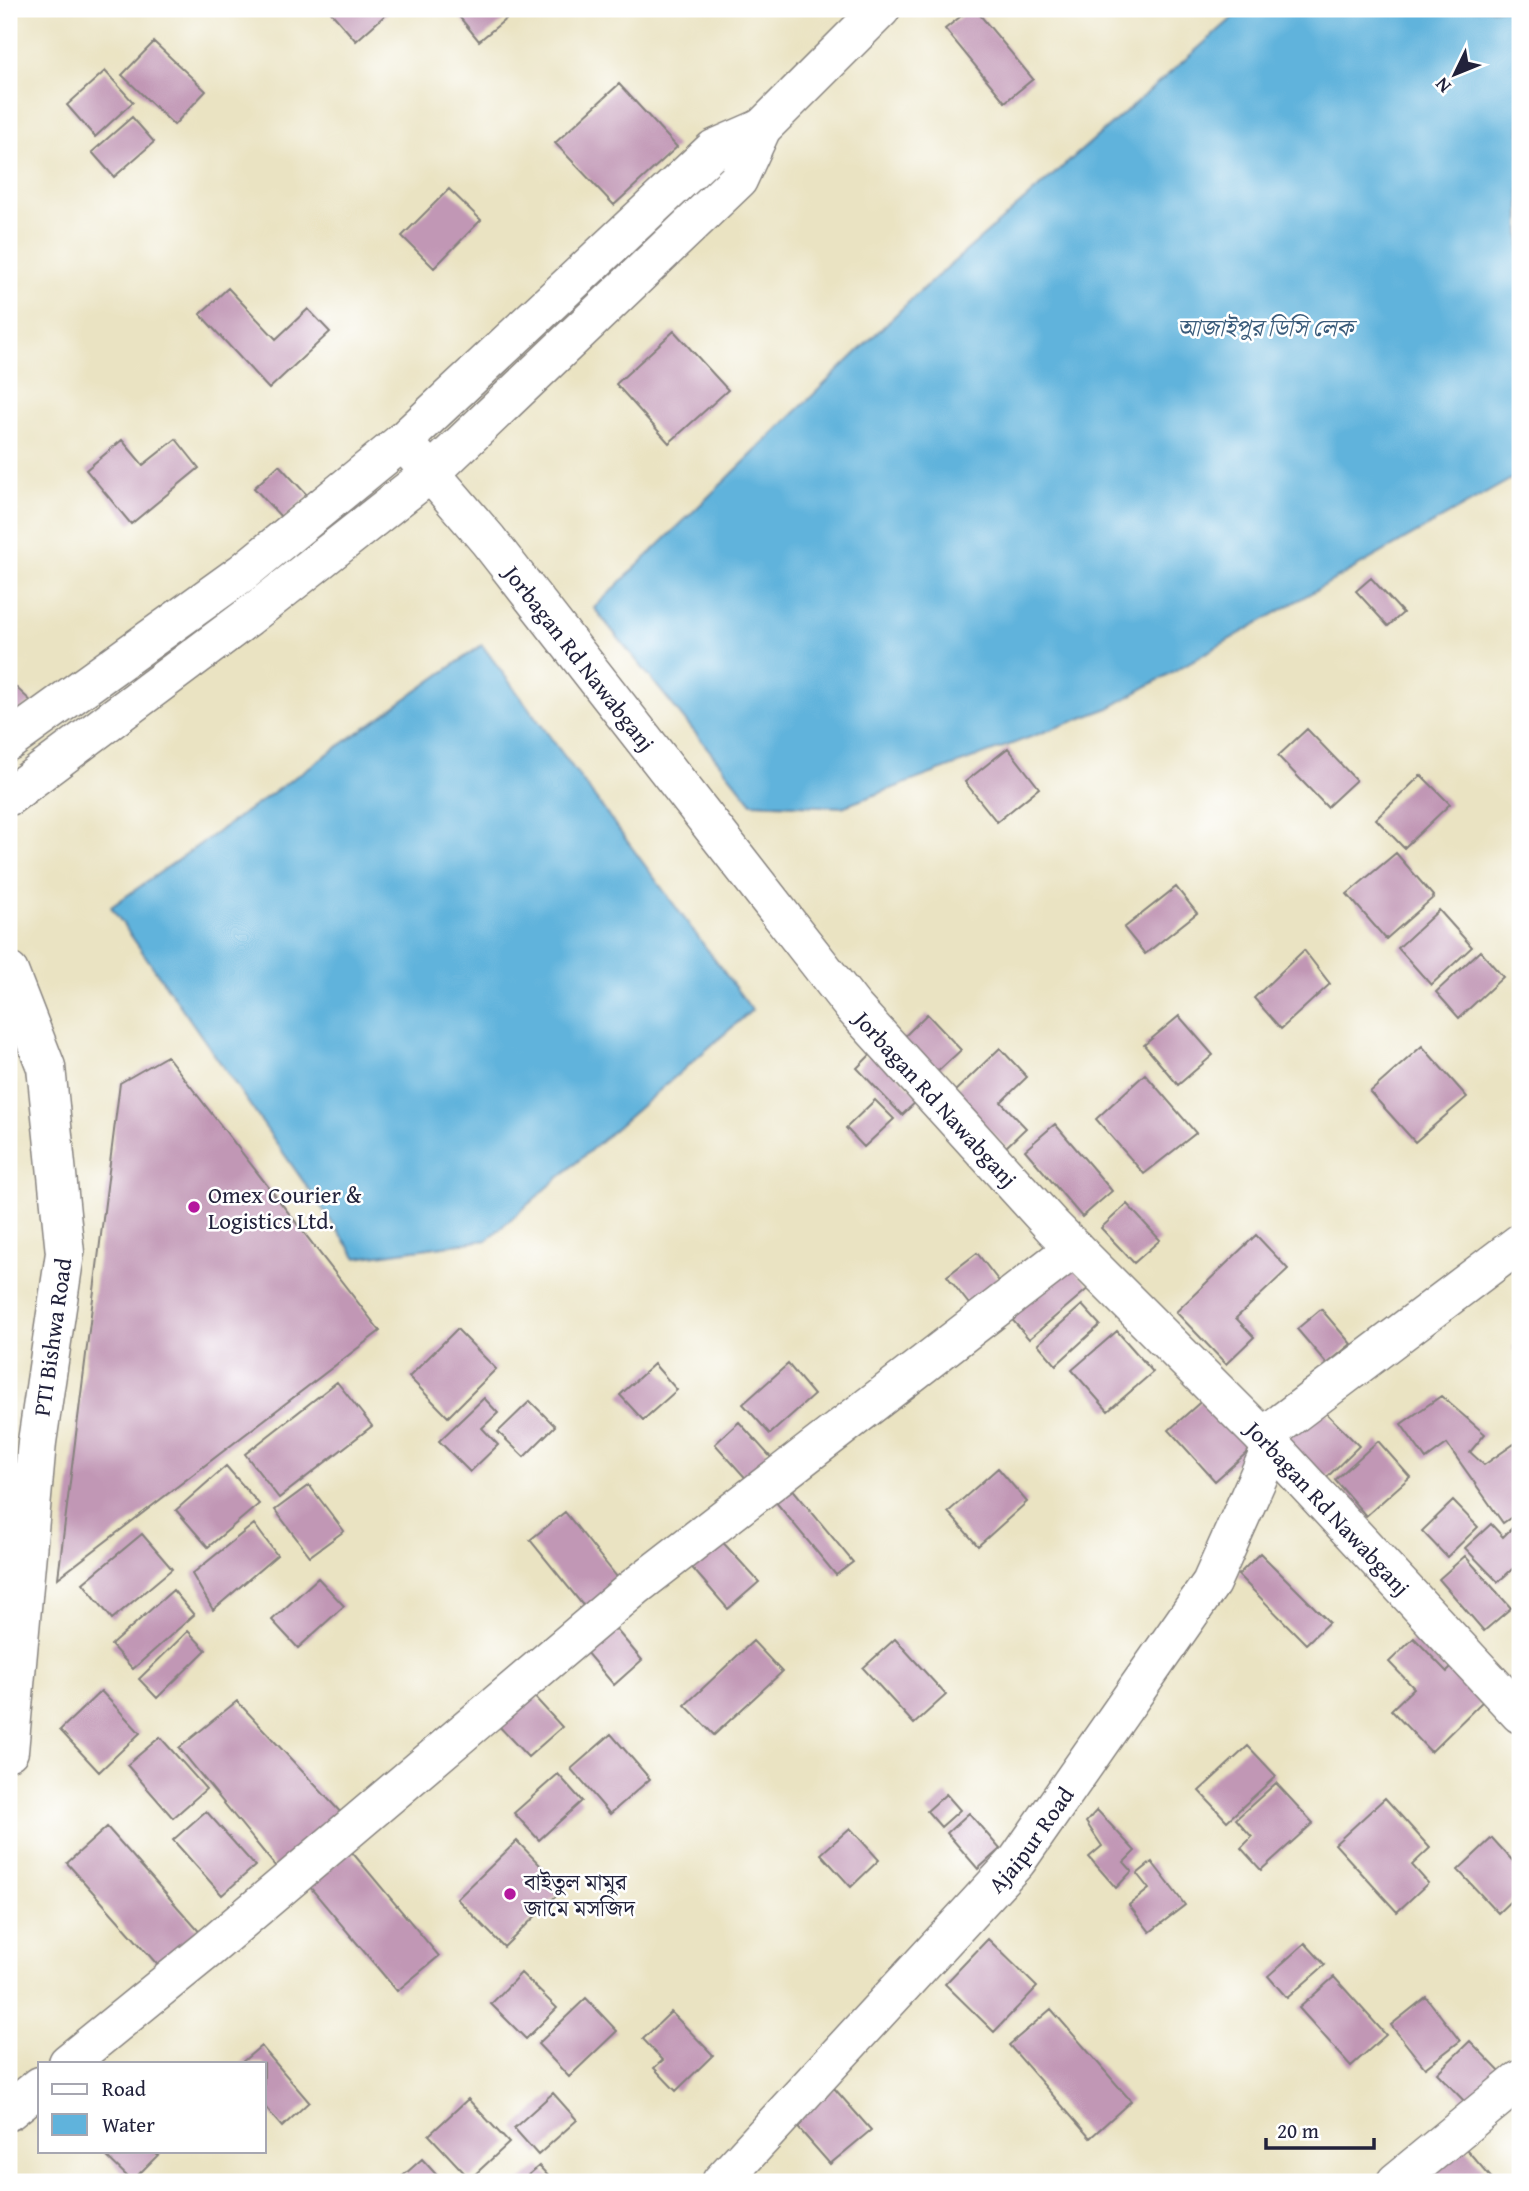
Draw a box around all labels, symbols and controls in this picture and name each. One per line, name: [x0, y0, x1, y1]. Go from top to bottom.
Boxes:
north arrow: [1420, 38, 1490, 108]
text: N: [1428, 71, 1457, 100]
water label: আজাইপুর ডিসি লেক: [1177, 310, 1357, 345]
street label: Jorbagan Rd Nawabganj: [495, 555, 663, 758]
street label: Jorbagan Rd Nawabganj: [845, 1001, 1025, 1194]
place label: Omex Courier & Logistics Ltd.: [208, 1178, 362, 1237]
marker: Omex Courier & Logistics Ltd.: [186, 1199, 202, 1215]
street label: PTI Bishwa Road: [25, 1255, 80, 1418]
street label: Jorbagan Rd Nawabganj: [1237, 1411, 1418, 1603]
street label: Ajaipur Road: [980, 1779, 1081, 1900]
place label: বাইতুল মামুর জামে মসজিদ: [523, 1865, 636, 1924]
marker: বাইতুল মামুর জামে মসজিদ: [502, 1886, 518, 1902]
legend: [38, 2062, 266, 2152]
text: Road: [102, 2073, 147, 2104]
scale bar: [1266, 2107, 1375, 2151]
text: Water: [102, 2109, 155, 2140]
text: 20 m: [1277, 2115, 1319, 2146]

